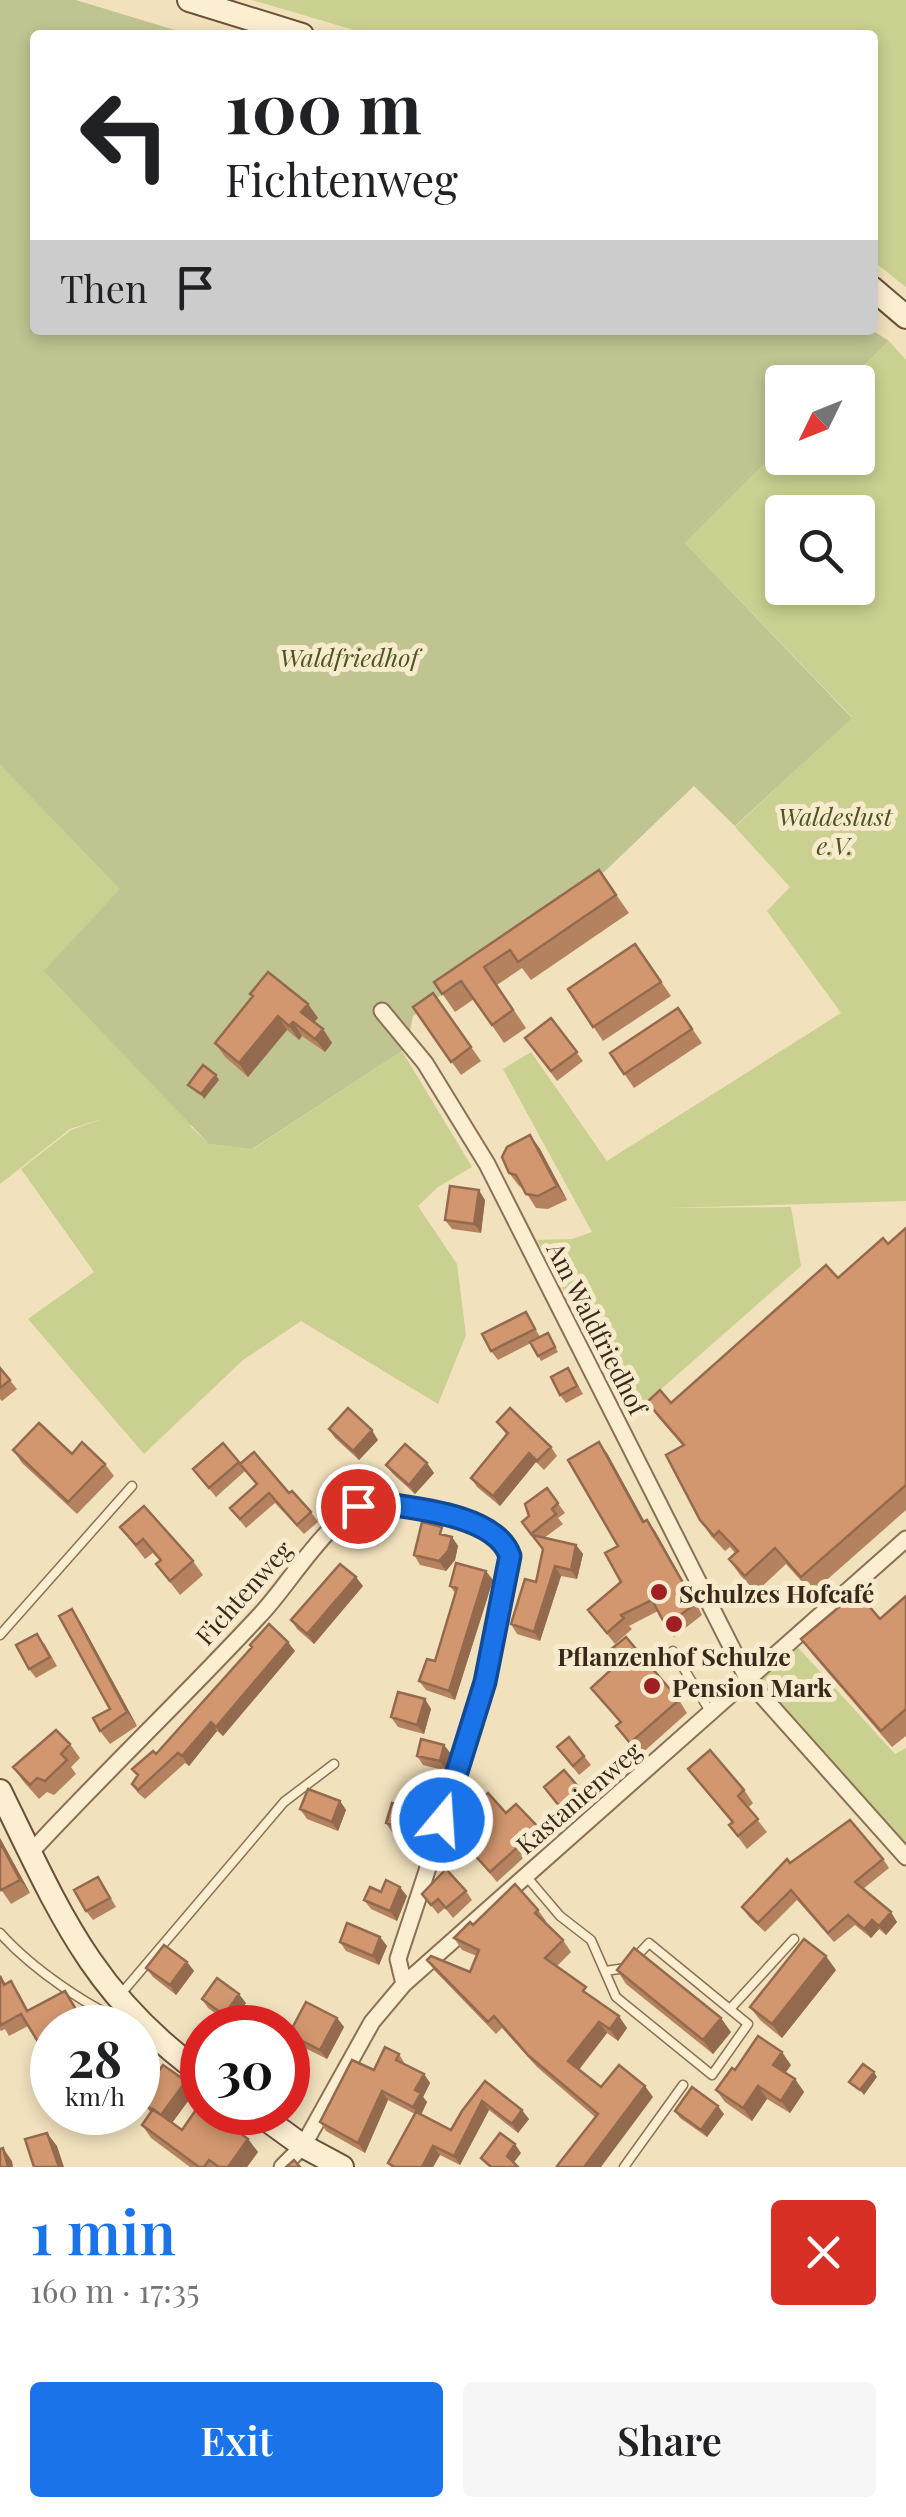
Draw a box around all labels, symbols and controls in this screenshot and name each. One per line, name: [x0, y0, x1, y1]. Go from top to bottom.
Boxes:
text: 100 m: [225, 58, 422, 152]
icon: left: [60, 70, 190, 200]
text: Fichtenweg: [225, 148, 458, 208]
icon: arrive: [168, 260, 223, 315]
text: Then: [60, 262, 148, 313]
north arrow: [765, 365, 875, 475]
map controls: [765, 365, 875, 605]
button: search: [765, 495, 875, 605]
park label: Waldfriedhof: [280, 640, 423, 673]
park label: Waldeslust e.V.: [778, 799, 894, 861]
street label: Am Waldfriedhof: [540, 1235, 656, 1421]
pin: [316, 1464, 401, 1549]
icon: arrive: [331, 1479, 386, 1534]
street label: Fichtenweg: [187, 1532, 299, 1651]
place label: Schulzes Hofcafé: [679, 1576, 874, 1609]
marker: Schulzes Hofcafé: [648, 1581, 670, 1603]
marker: Pflanzenhof Schulze: [663, 1613, 685, 1635]
place label: Pflanzenhof Schulze: [557, 1639, 791, 1672]
place label: Pension Mark: [672, 1670, 832, 1703]
marker: Pension Mark: [641, 1675, 663, 1697]
street label: Kastanienweg: [508, 1733, 648, 1861]
position arrow: [390, 1768, 494, 1872]
speed limit sign: 30: [180, 2005, 310, 2135]
text: 28: [68, 2024, 122, 2091]
text: km/h: [65, 2079, 125, 2112]
text: 1 min: [30, 2190, 176, 2270]
button: close: [771, 2200, 876, 2305]
text: 160 m · 17:35: [30, 2268, 199, 2311]
button: Exit: [30, 2382, 443, 2497]
button: Share: [463, 2382, 876, 2497]

